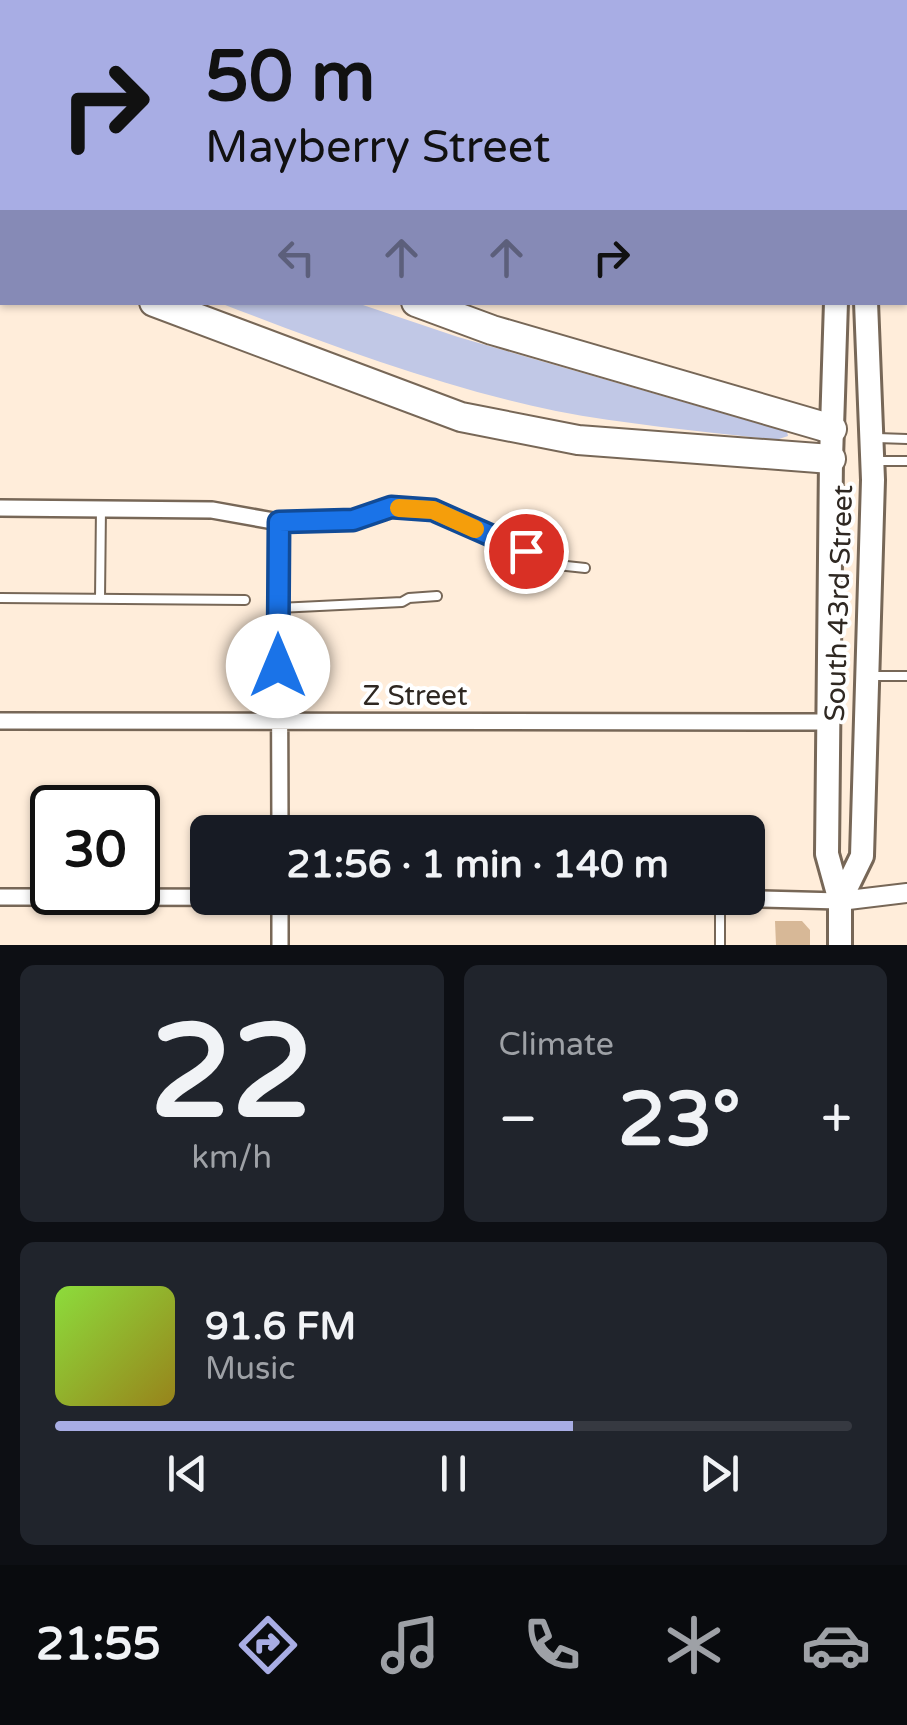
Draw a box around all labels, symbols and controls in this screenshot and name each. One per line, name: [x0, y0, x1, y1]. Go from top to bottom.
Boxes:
text: 50 m: [205, 36, 375, 120]
icon: right: [40, 40, 170, 170]
text: Mayberry Street: [205, 121, 550, 175]
icon: left: [269, 230, 324, 285]
icon: ahead: [374, 230, 429, 285]
icon: ahead: [479, 230, 534, 285]
icon: right: [584, 230, 639, 285]
street label: South 43rd Street: [818, 484, 860, 722]
pin: [484, 509, 569, 594]
icon: arrive: [499, 524, 554, 579]
position arrow: [226, 614, 330, 718]
street label: Z Street: [362, 679, 468, 713]
speed limit sign: 30: [30, 785, 160, 915]
text: 21:56 · 1 min · 140 m: [286, 842, 669, 888]
text: 22: [150, 996, 313, 1152]
text: Climate: [499, 1026, 614, 1064]
text: 23°: [618, 1075, 741, 1165]
text: −: [499, 1087, 538, 1153]
text: +: [821, 1087, 852, 1153]
text: km/h: [192, 1139, 272, 1177]
text: 91.6 FM: [205, 1304, 356, 1350]
text: Music: [205, 1350, 295, 1388]
icon: previous: [160, 1446, 215, 1501]
icon: pause: [426, 1446, 481, 1501]
icon: next: [692, 1446, 747, 1501]
icon: directions: [233, 1610, 303, 1680]
icon: music: [375, 1610, 445, 1680]
icon: phone: [517, 1610, 587, 1680]
icon: climate: [659, 1610, 729, 1680]
icon: car: [801, 1610, 871, 1680]
text: 21:55: [36, 1618, 161, 1672]

